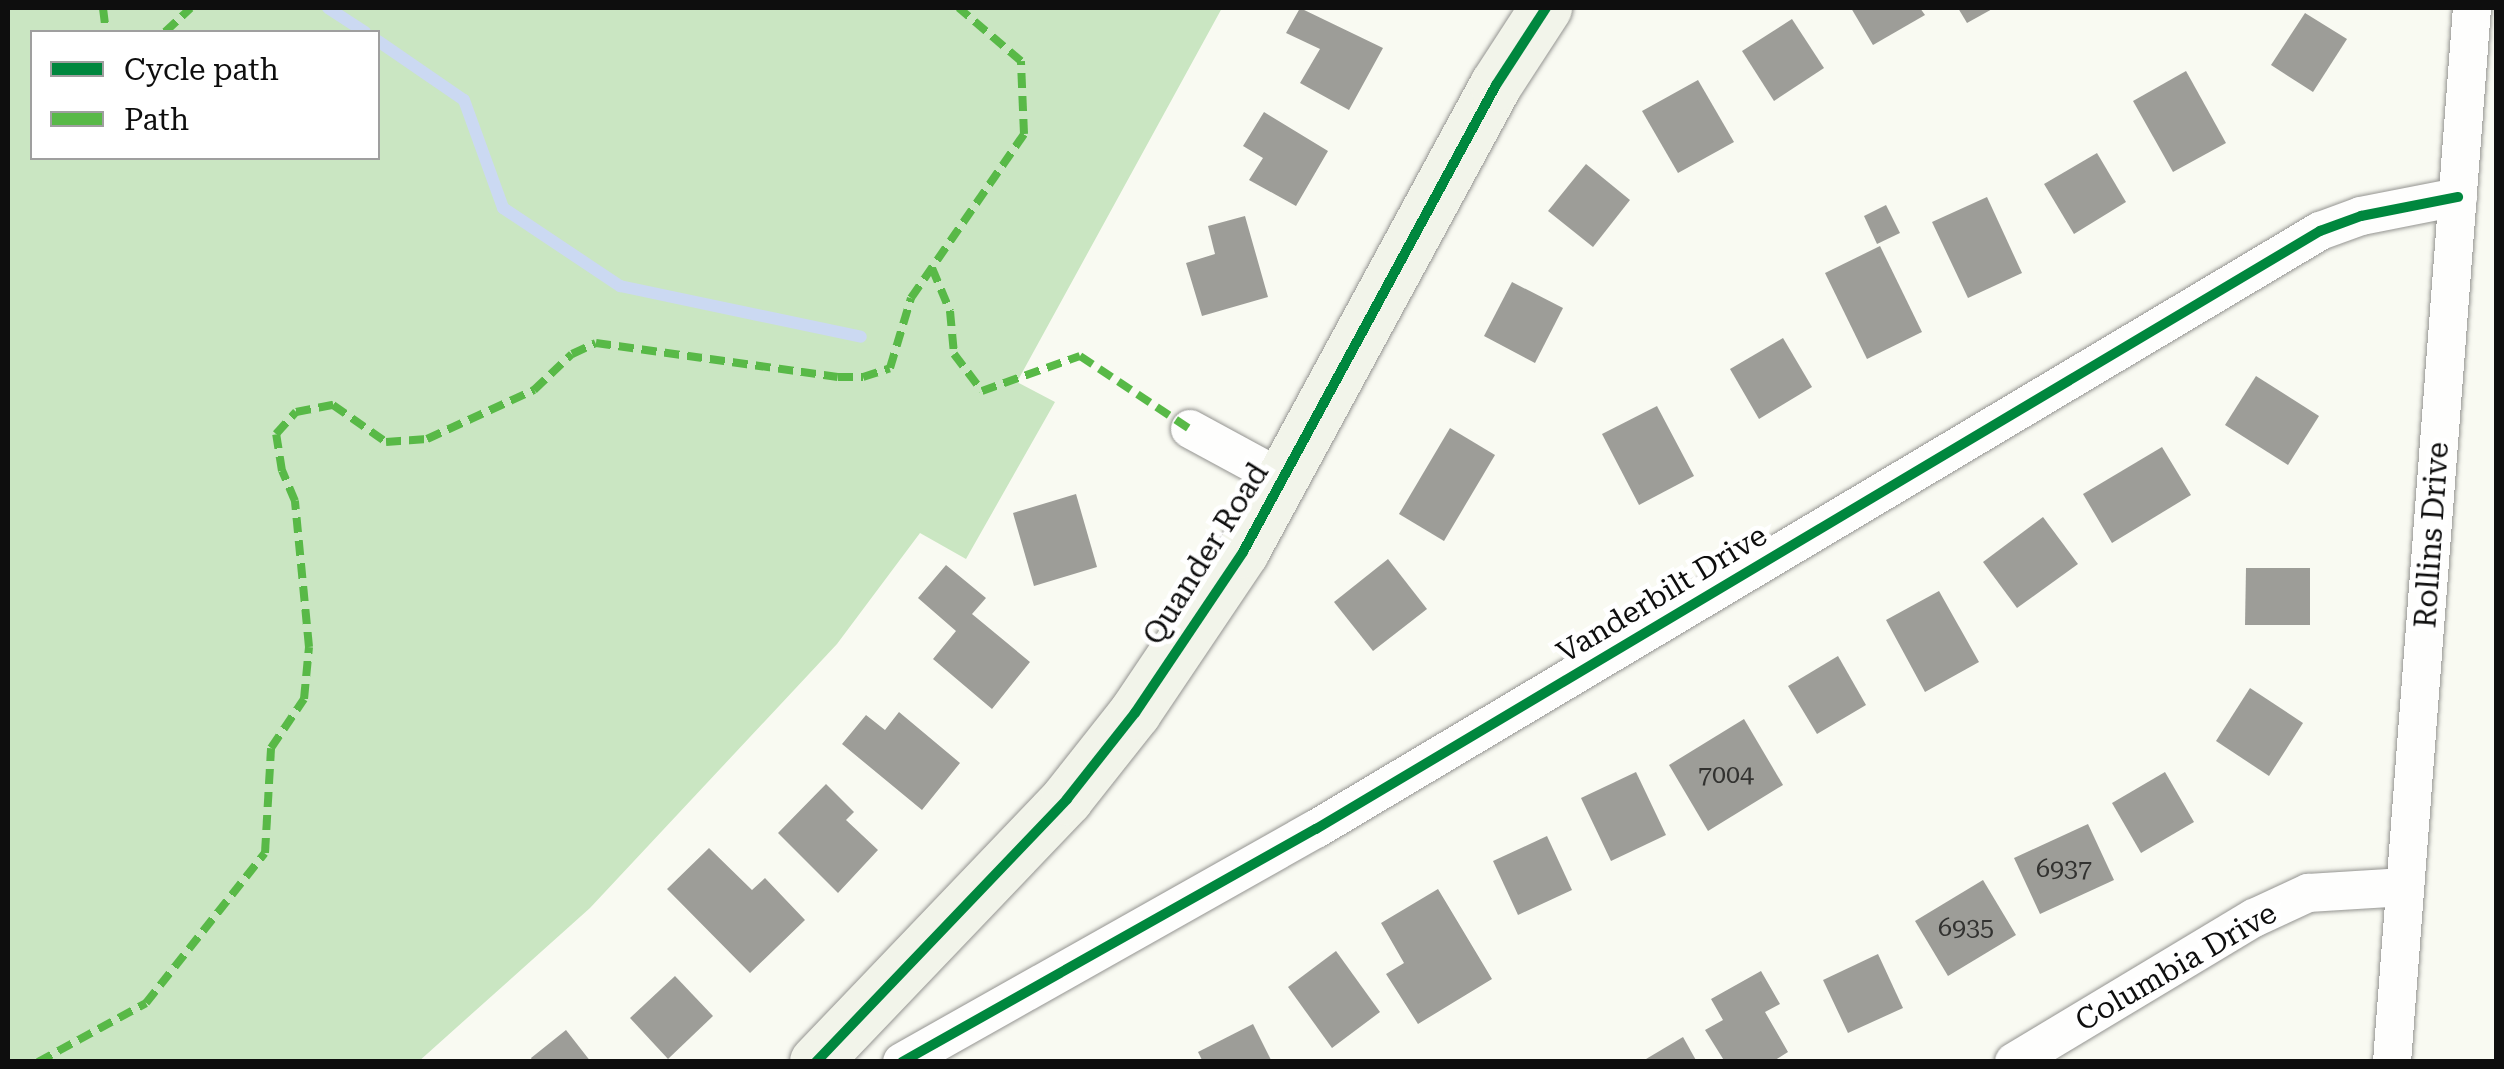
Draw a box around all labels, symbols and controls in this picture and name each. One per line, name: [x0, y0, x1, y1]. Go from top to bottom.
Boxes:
legend: [30, 30, 380, 160]
text: Cycle path: [124, 52, 279, 87]
text: Path: [124, 102, 189, 137]
street label: Rollins Drive: [2408, 441, 2456, 629]
street label: Quander Road: [1136, 456, 1276, 652]
street label: Vanderbilt Drive: [1551, 517, 1773, 671]
house number: 7004: [1698, 760, 1754, 790]
house number: 6937: [2036, 854, 2092, 884]
street label: Columbia Drive: [2069, 895, 2283, 1039]
house number: 6935: [1938, 913, 1994, 943]

